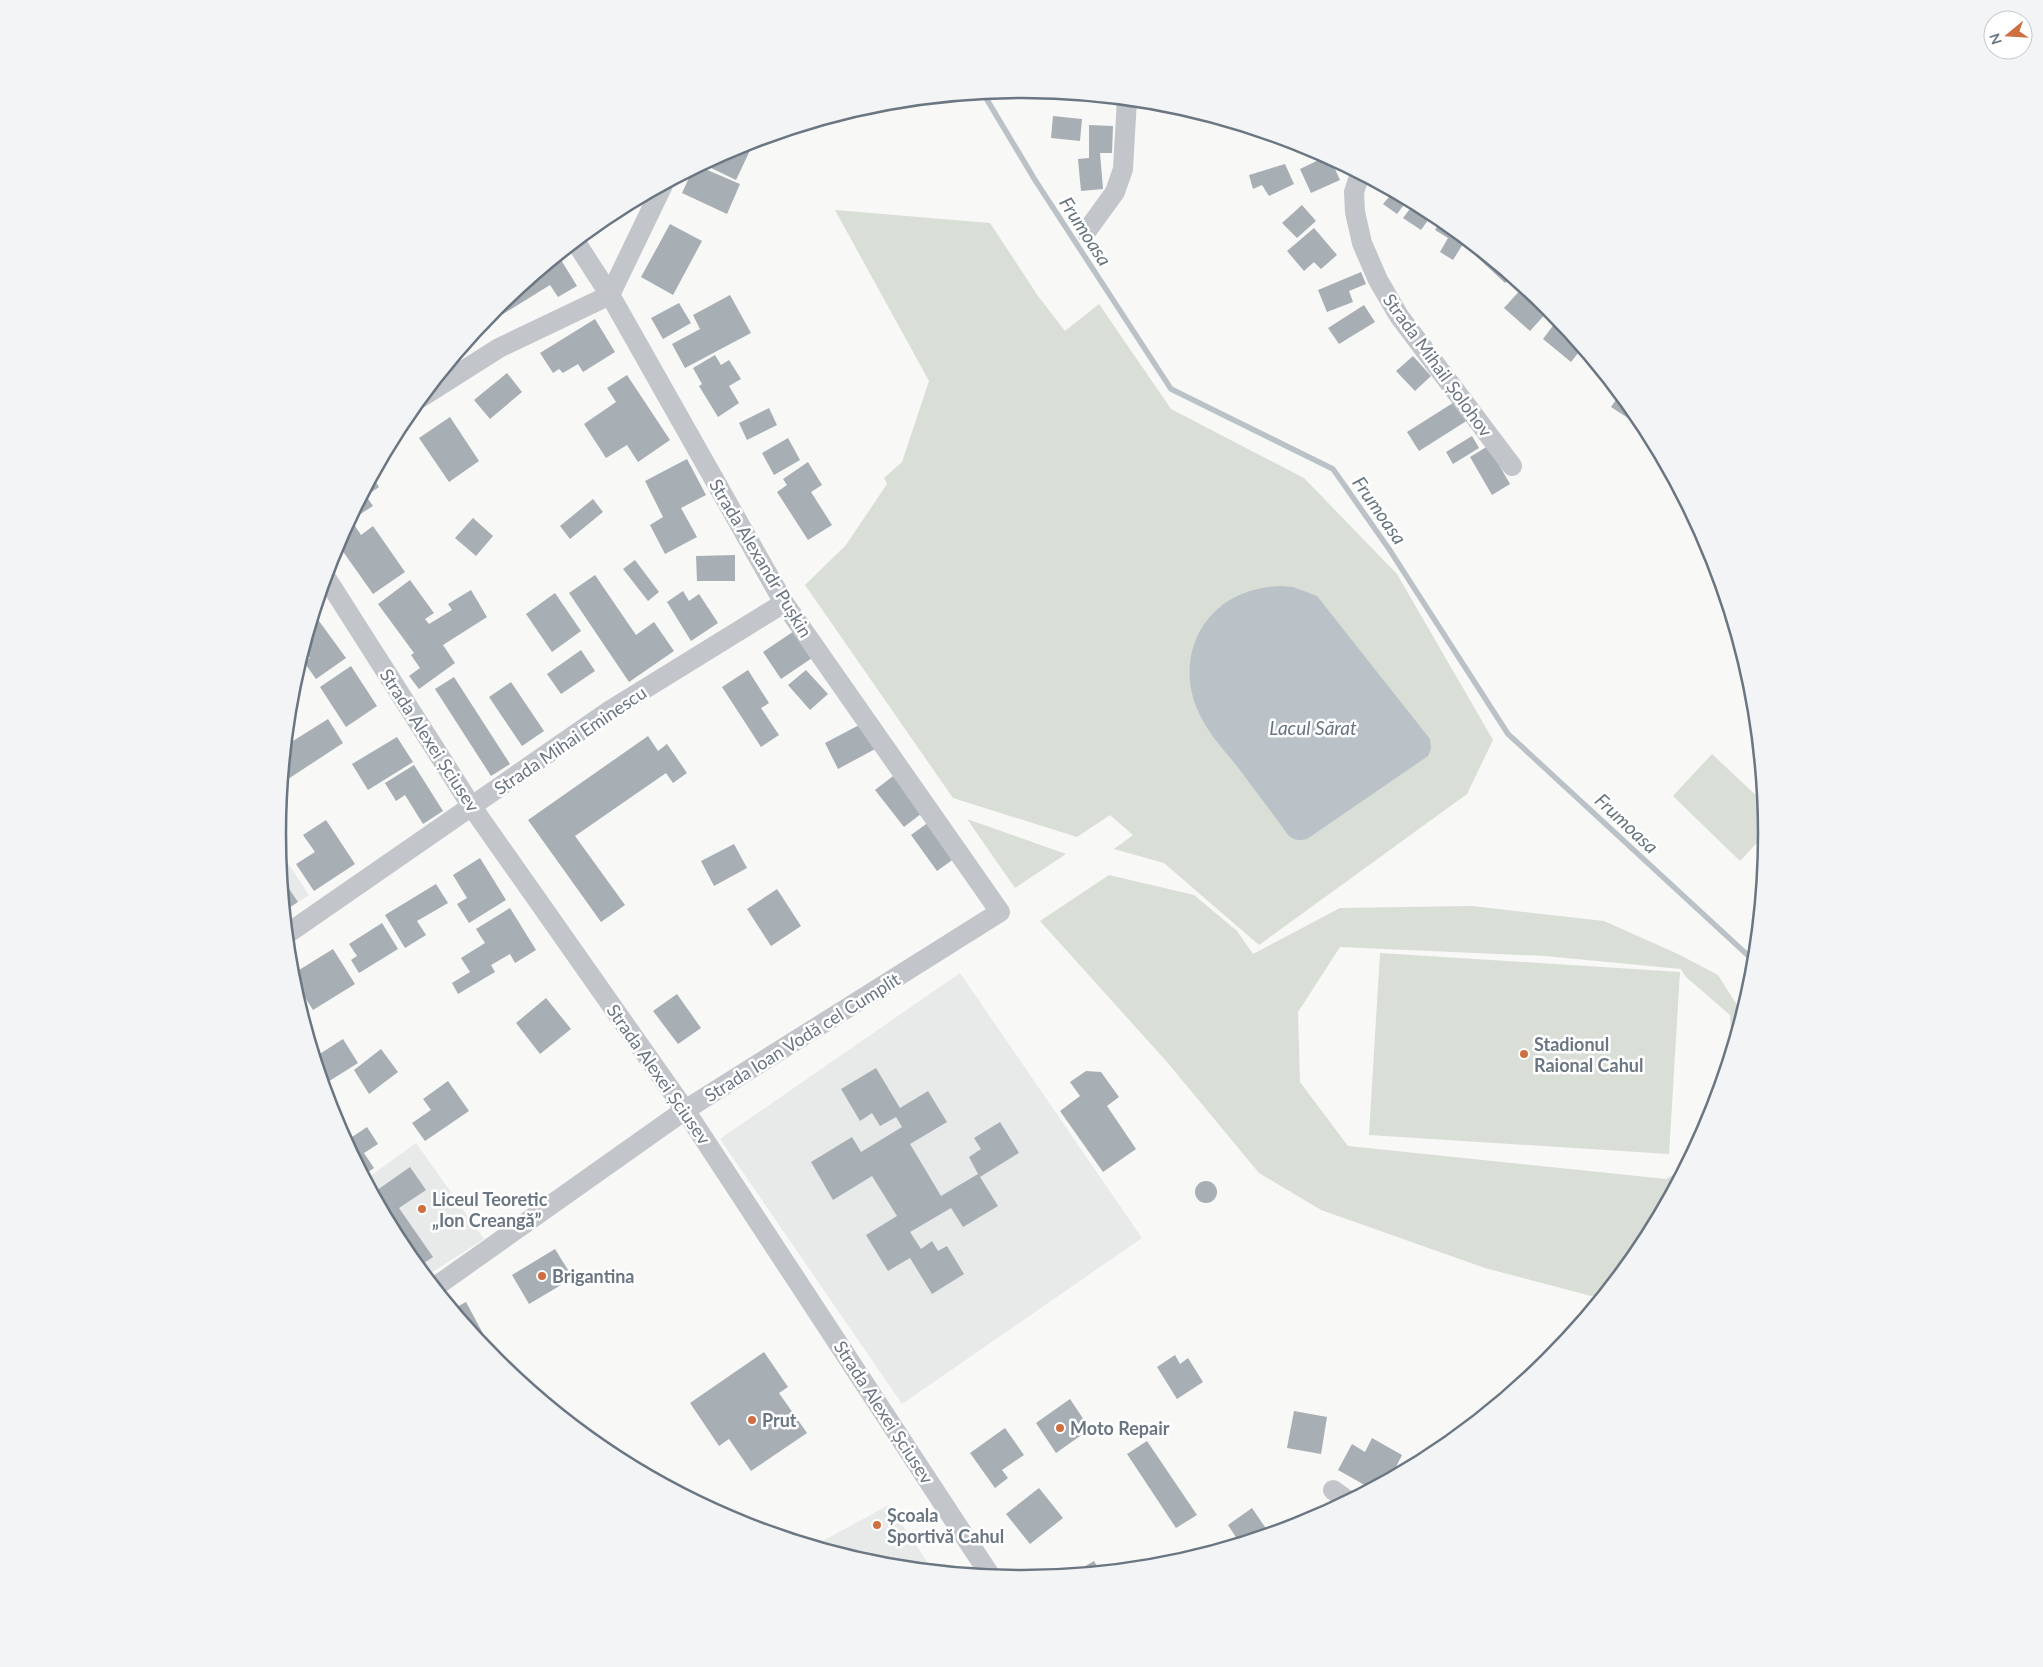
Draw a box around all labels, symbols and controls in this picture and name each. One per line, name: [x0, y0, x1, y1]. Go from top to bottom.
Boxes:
north arrow: [1983, 10, 2033, 60]
text: N: [1985, 31, 2005, 47]
water label: Frumoasa: [1055, 192, 1117, 270]
street label: Strada Mihail Șolohov: [1379, 289, 1498, 441]
water label: Frumoasa: [1348, 472, 1412, 548]
street label: Strada Alexandr Pușkin: [705, 475, 817, 641]
street label: Strada Alexei Șciusev: [376, 664, 485, 816]
street label: Strada Mihai Eminescu: [490, 681, 650, 799]
water label: Lacul Sărat: [1269, 716, 1357, 739]
water label: Frumoasa: [1591, 788, 1663, 858]
street label: Strada Ioan Vodă cel Cumplit: [700, 967, 904, 1106]
street label: Strada Alexei Șciusev: [602, 1000, 716, 1149]
place label: Stadionul Raional Cahul: [1534, 1033, 1643, 1076]
marker: Stadionul Raional Cahul: [1518, 1048, 1530, 1060]
place label: Liceul Teoretic „Ion Creangă”: [432, 1188, 548, 1231]
marker: Liceul Teoretic „Ion Creangă”: [416, 1203, 428, 1215]
place label: Brigantina: [552, 1265, 635, 1287]
marker: Brigantina: [536, 1270, 548, 1282]
street label: Strada Alexei Șciusev: [830, 1336, 939, 1488]
place label: Prut: [762, 1409, 797, 1431]
marker: Prut: [746, 1414, 758, 1426]
place label: Moto Repair: [1070, 1417, 1170, 1439]
marker: Moto Repair: [1054, 1422, 1066, 1434]
place label: Școala Sportivă Cahul: [887, 1504, 1004, 1547]
marker: Școala Sportivă Cahul: [871, 1519, 883, 1531]

